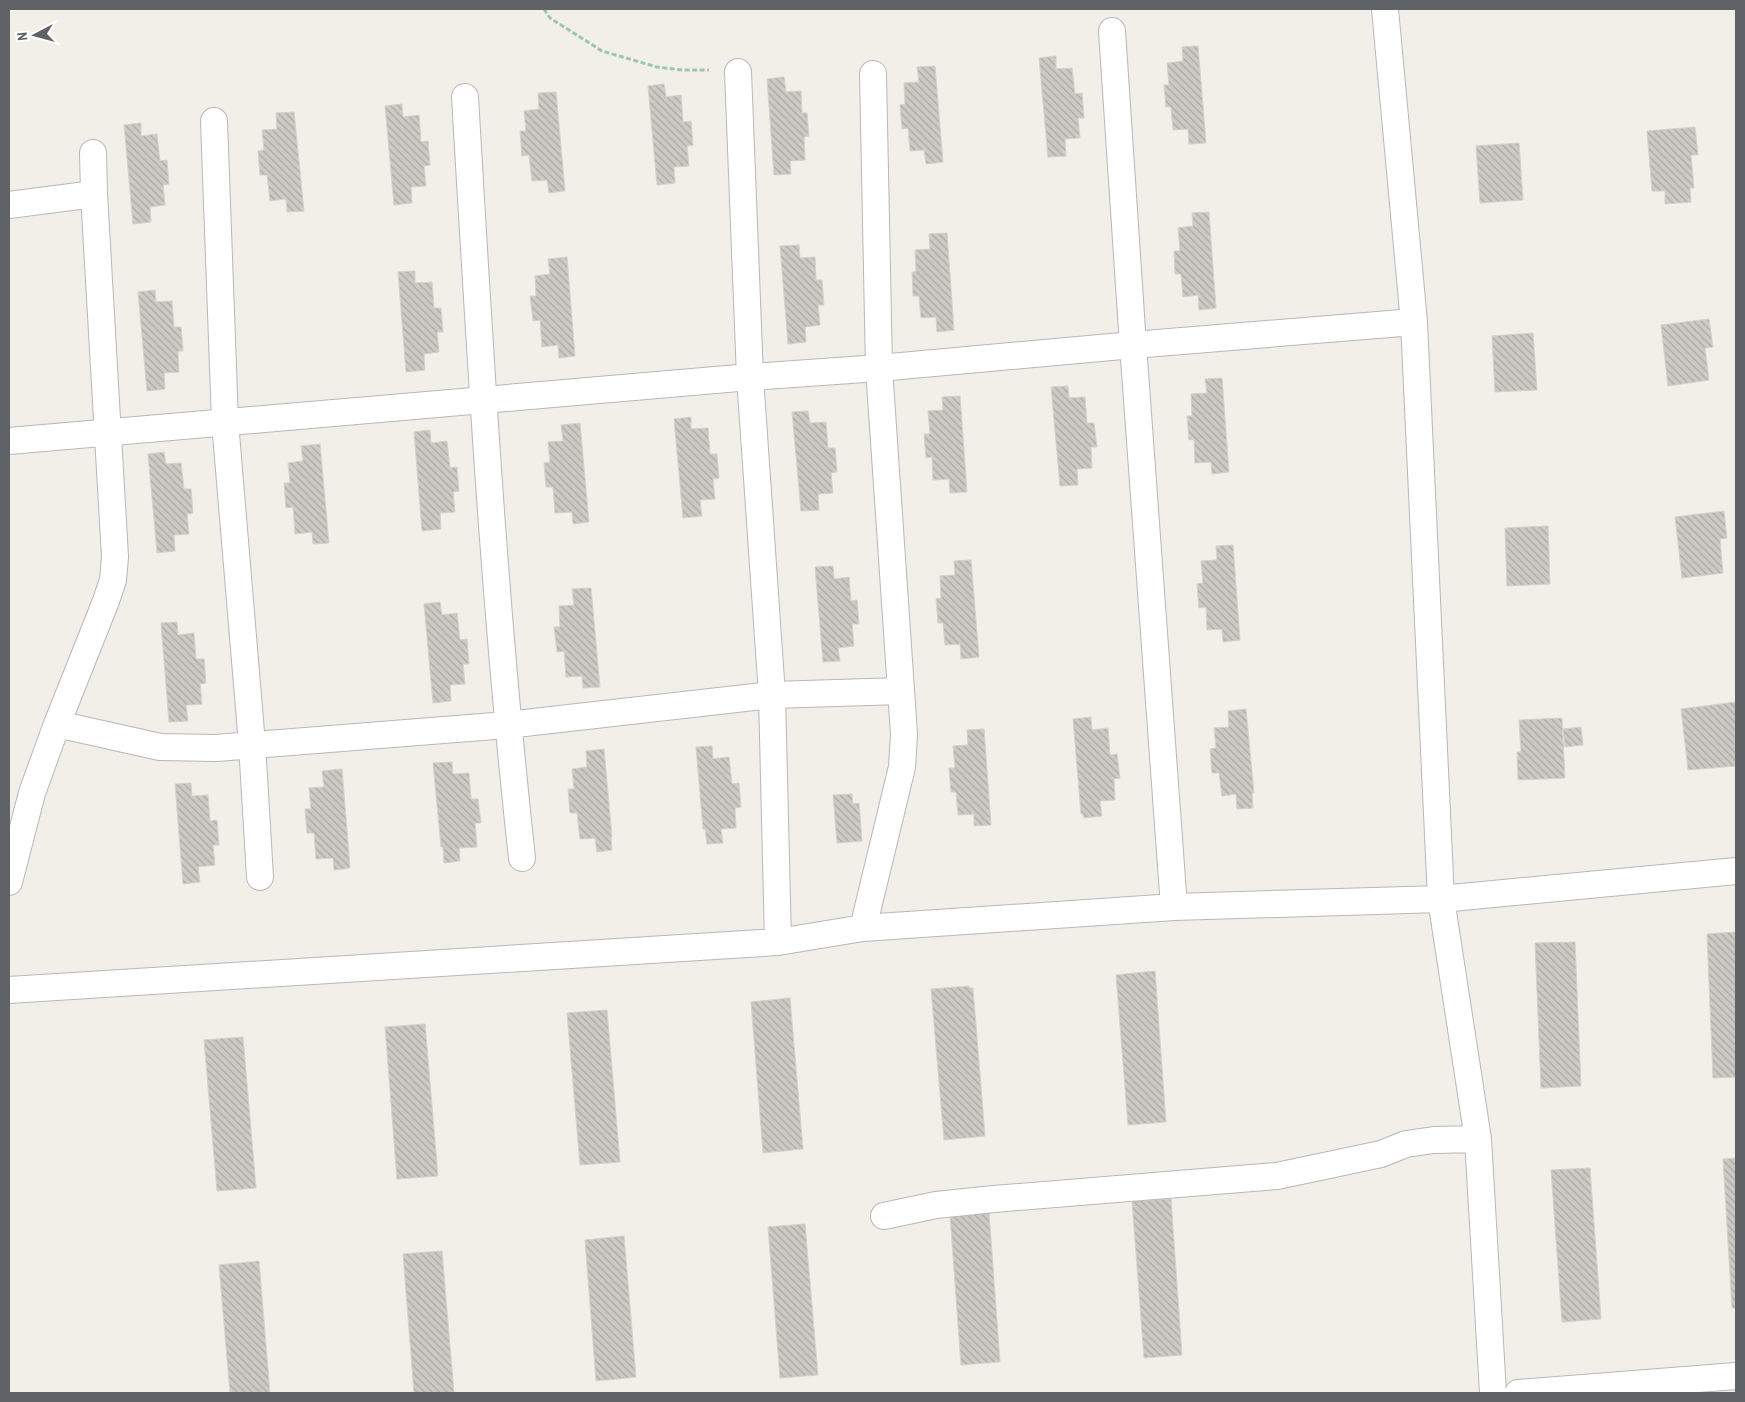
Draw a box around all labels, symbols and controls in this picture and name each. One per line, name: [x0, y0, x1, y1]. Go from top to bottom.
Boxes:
north arrow: [10, 10, 60, 60]
text: N: [13, 31, 31, 41]

